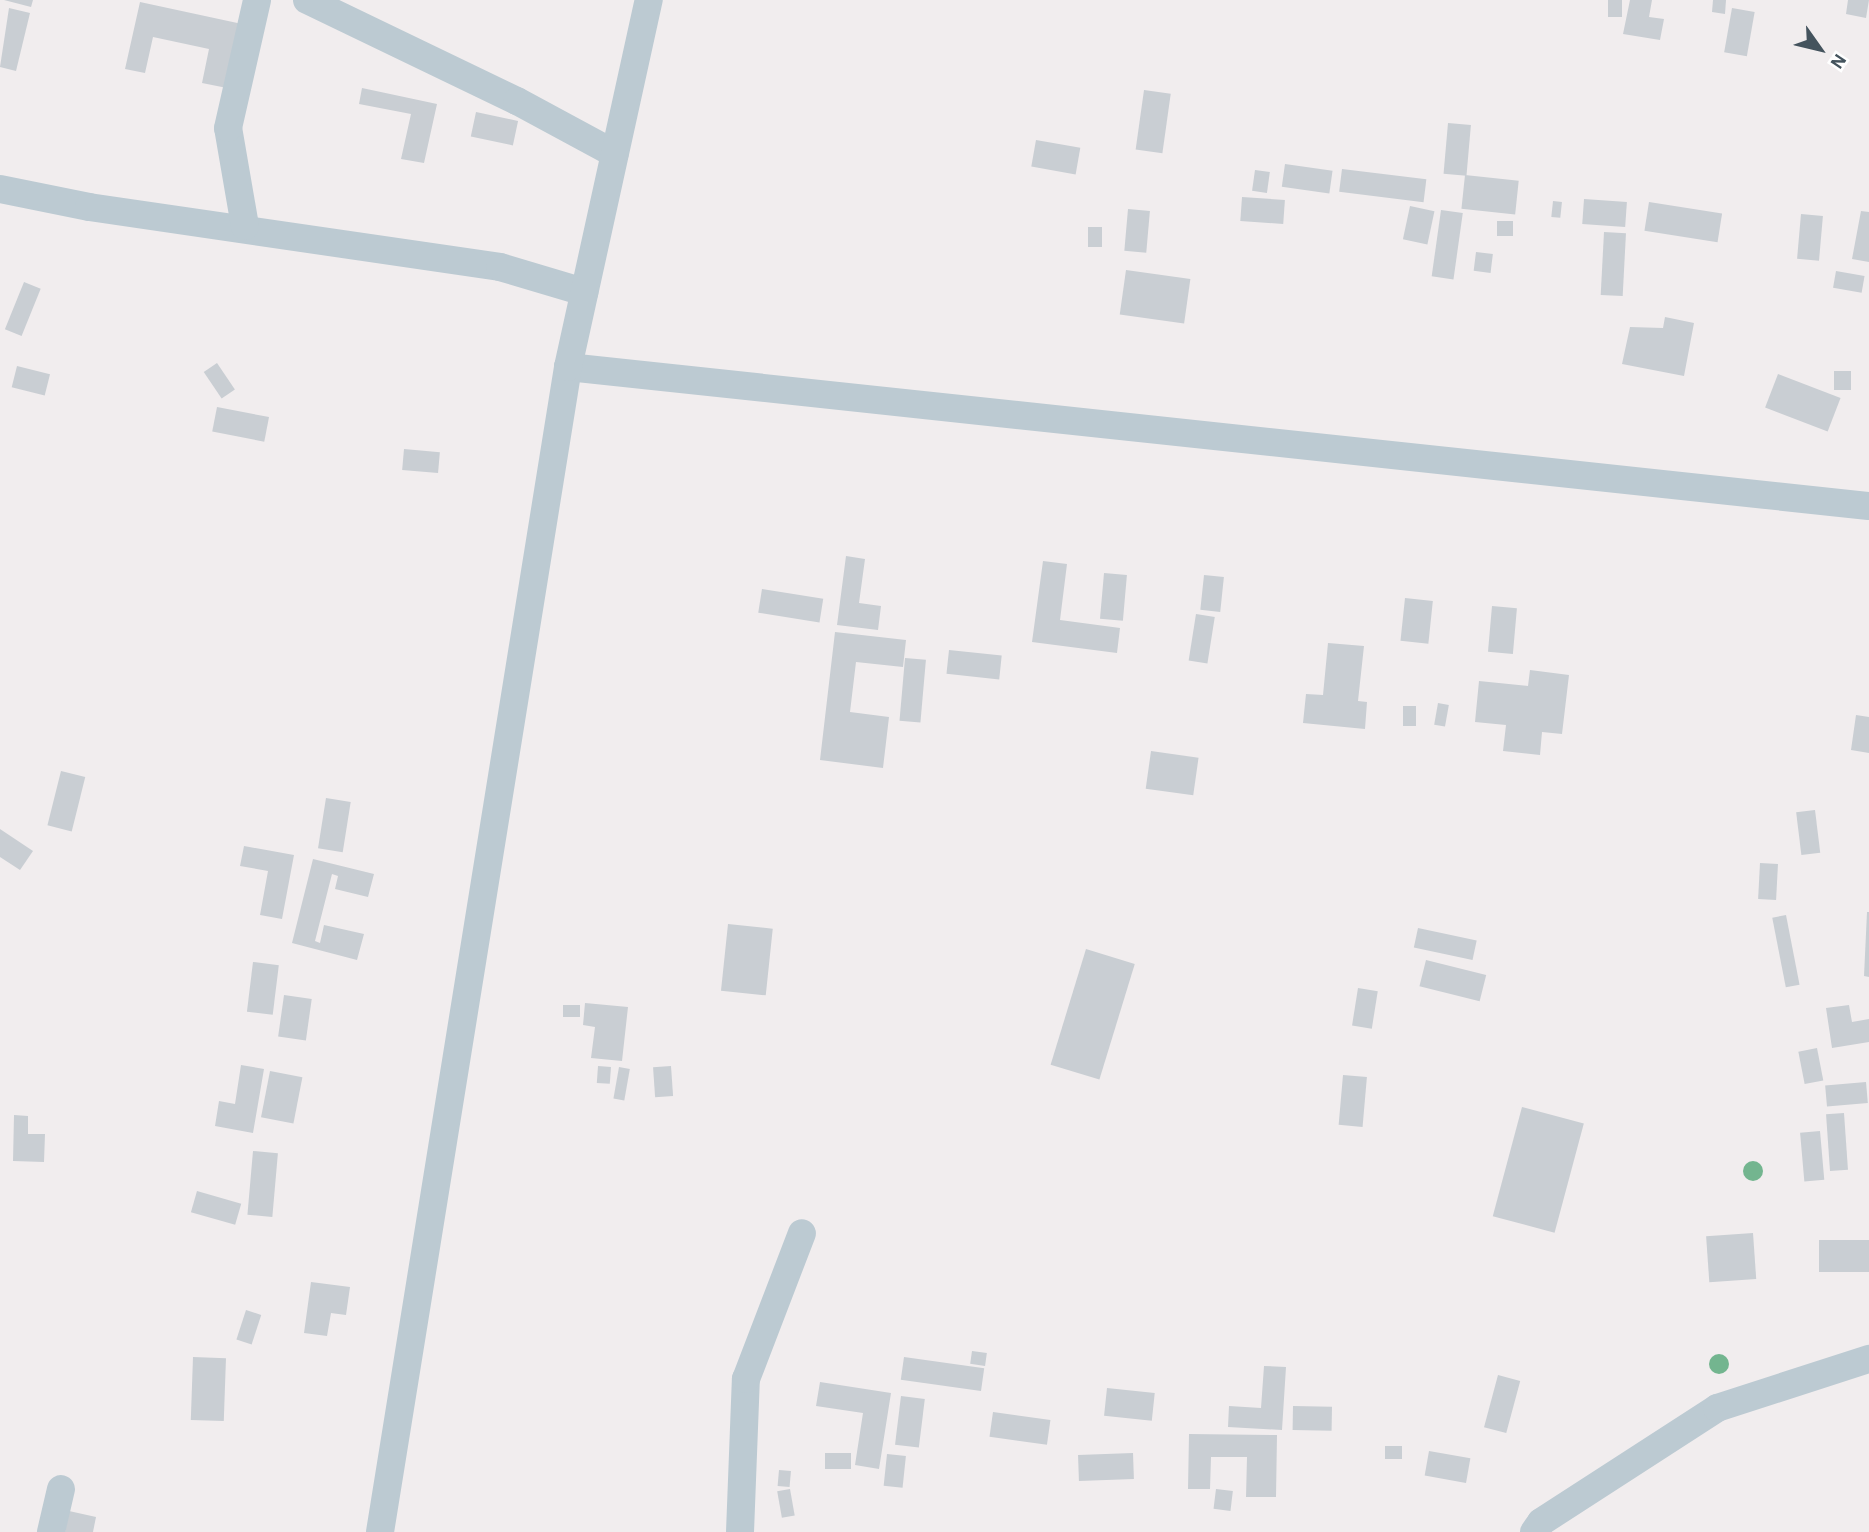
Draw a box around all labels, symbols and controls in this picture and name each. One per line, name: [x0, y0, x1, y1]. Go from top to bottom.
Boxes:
north arrow: [1785, 14, 1855, 84]
text: N: [1826, 50, 1849, 72]

